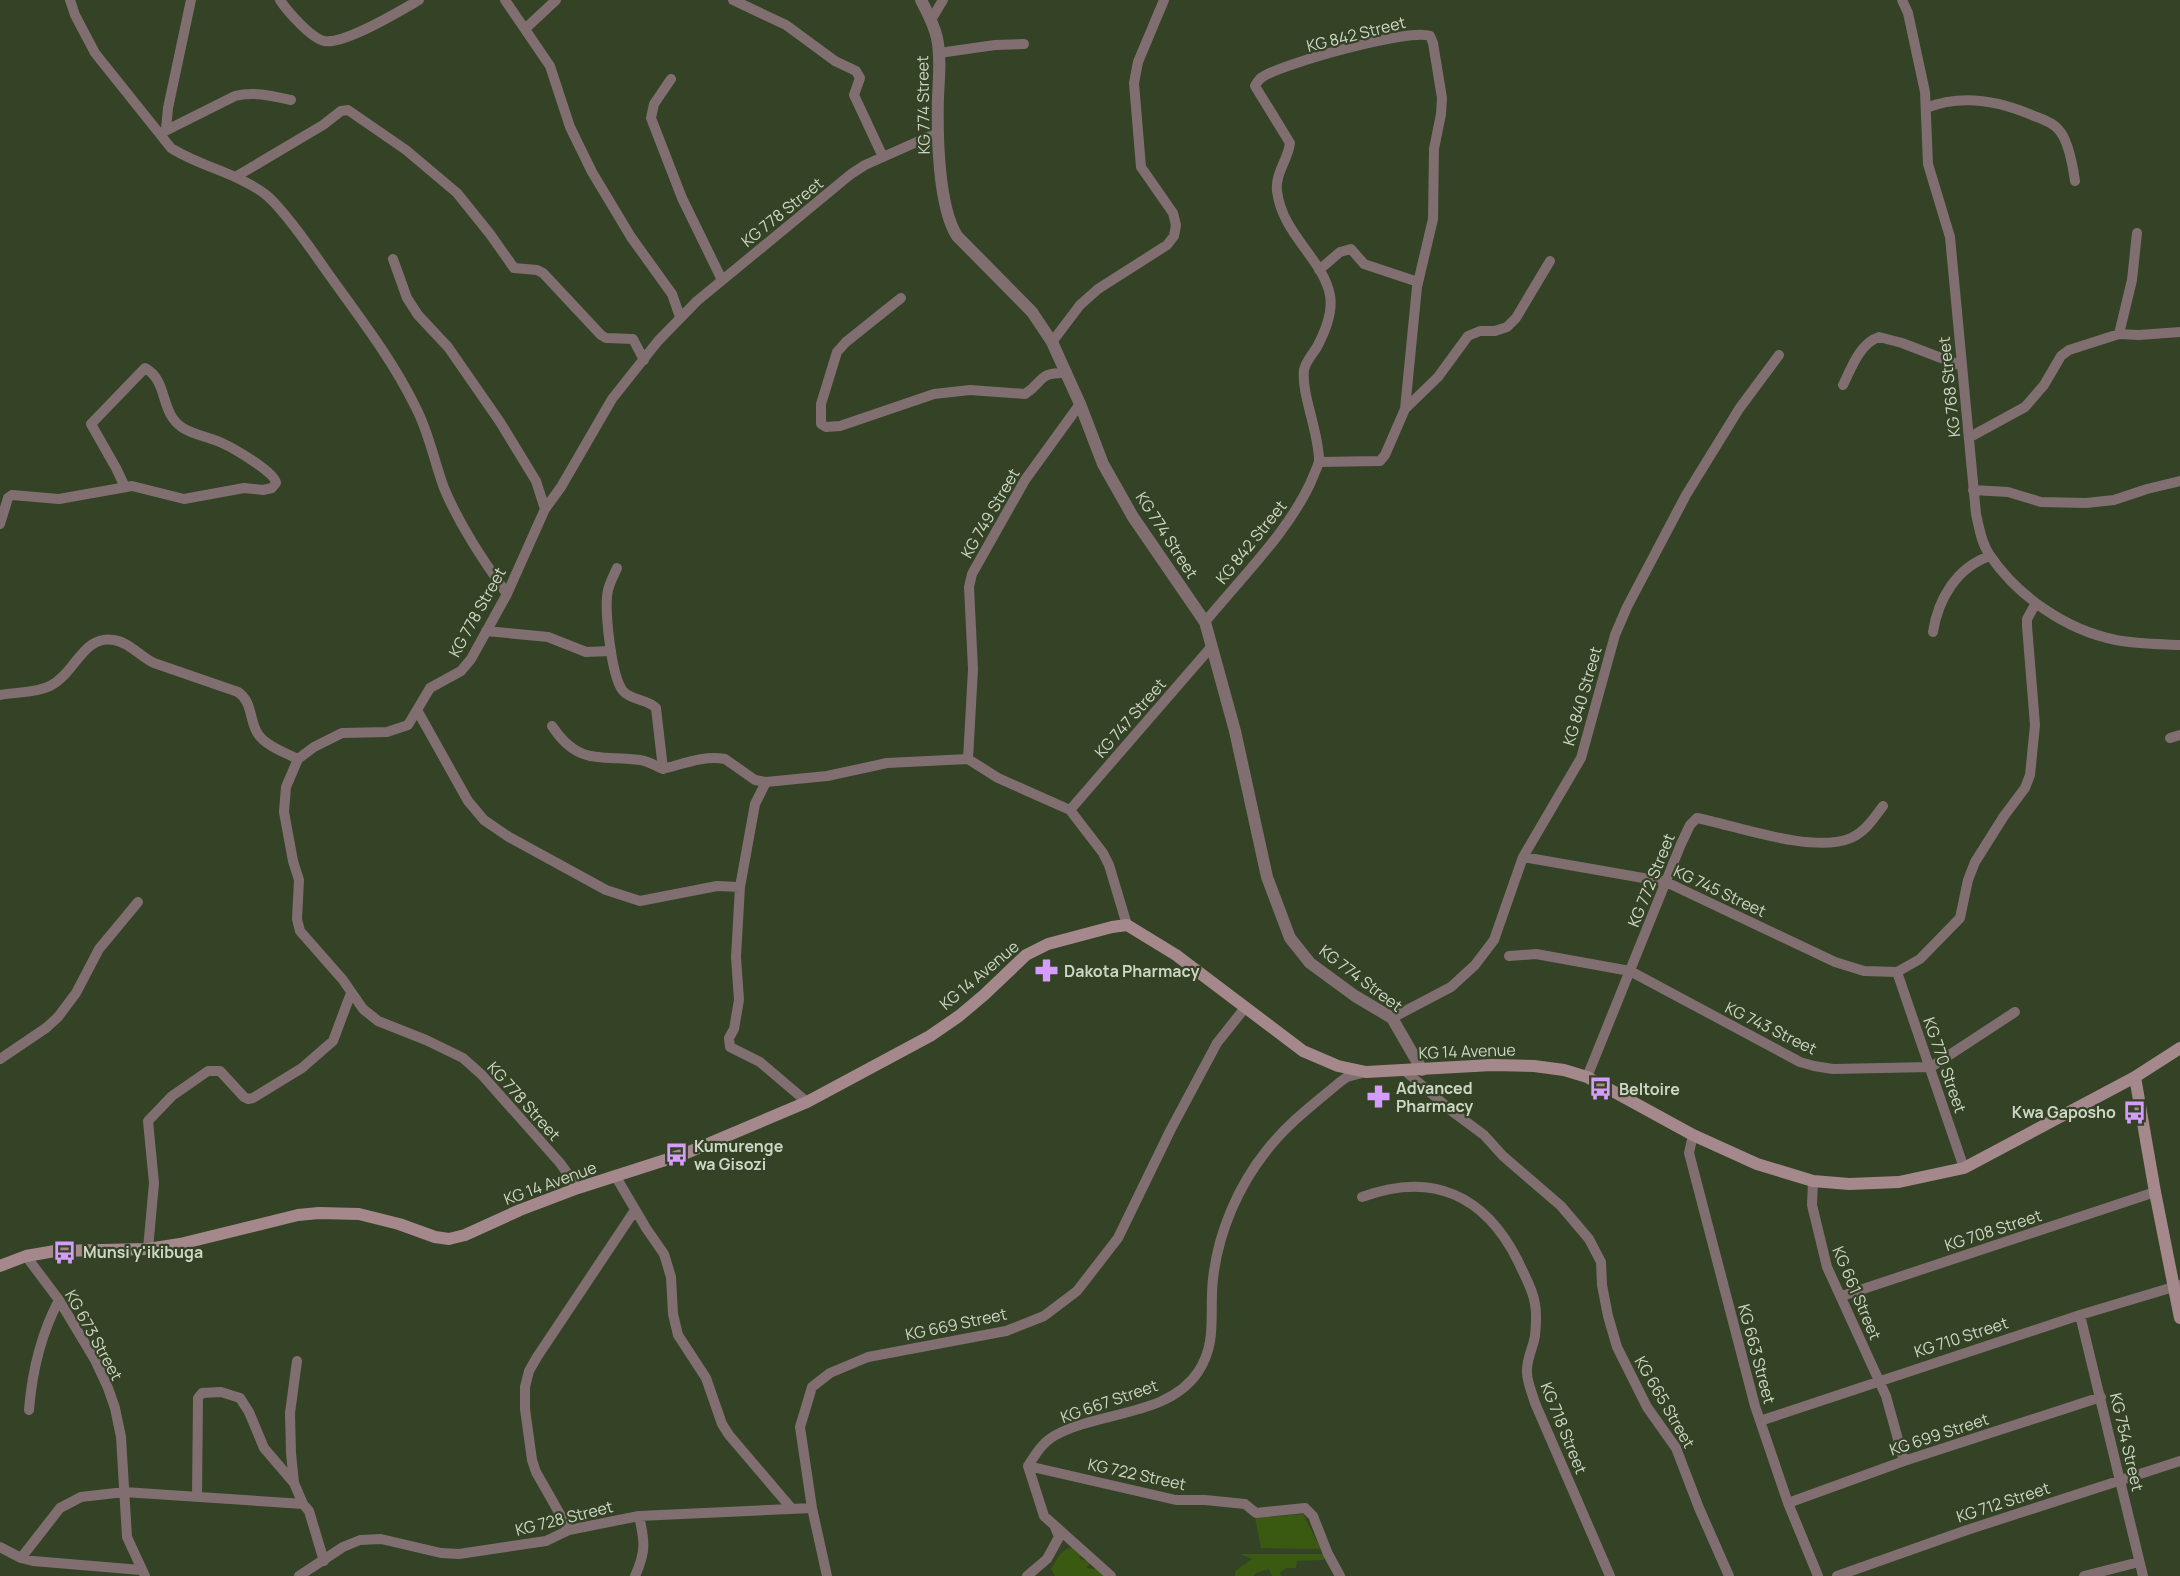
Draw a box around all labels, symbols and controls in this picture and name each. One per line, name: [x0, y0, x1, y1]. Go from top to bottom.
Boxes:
street label: KG 842 Street: [1304, 11, 1408, 57]
street label: KG 774 Street: [911, 55, 935, 155]
street label: KG 778 Street: [736, 172, 828, 252]
street label: KG 768 Street: [1933, 336, 1965, 438]
street label: KG 749 Street: [955, 464, 1025, 562]
street label: KG 774 Street: [1131, 488, 1203, 582]
street label: KG 842 Street: [1211, 496, 1291, 588]
street label: KG 778 Street: [443, 563, 511, 661]
street label: KG 840 Street: [1557, 644, 1607, 748]
street label: KG 747 Street: [1089, 674, 1171, 762]
street label: KG 772 Street: [1622, 830, 1680, 930]
street label: KG 745 Street: [1670, 860, 1770, 922]
street label: KG 14 Avenue: [935, 935, 1023, 1015]
street label: KG 774 Street: [1315, 939, 1407, 1017]
pharmacy icon: Dakota Pharmacy: [1033, 958, 1059, 984]
place label: Dakota Pharmacy: [1064, 960, 1199, 982]
street label: KG 743 Street: [1722, 996, 1820, 1060]
street label: KG 770 Street: [1918, 1014, 1972, 1116]
street label: KG 14 Avenue: [1418, 1038, 1516, 1064]
street label: KG 778 Street: [483, 1057, 565, 1145]
bus stop icon: Beltoire: [1588, 1076, 1614, 1102]
place label: Advanced Pharmacy: [1396, 1077, 1473, 1117]
place label: Beltoire: [1619, 1078, 1680, 1100]
pharmacy icon: Advanced Pharmacy: [1365, 1084, 1391, 1110]
bus stop icon: Kwa Gaposho: [2121, 1099, 2147, 1125]
place label: Kwa Gaposho: [2012, 1101, 2116, 1123]
place label: Kumurenge wa Gisozi: [694, 1135, 784, 1175]
bus stop icon: Kumurenge wa Gisozi: [663, 1142, 689, 1168]
street label: KG 14 Avenue: [501, 1156, 599, 1210]
street label: KG 708 Street: [1942, 1204, 2044, 1256]
bus stop icon: Munsi y'ikibuga: [52, 1239, 78, 1265]
place label: Munsi y'ikibuga: [83, 1241, 203, 1263]
street label: KG 661 Street: [1827, 1243, 1887, 1343]
street label: KG 673 Street: [60, 1286, 128, 1384]
street label: KG 663 Street: [1733, 1302, 1781, 1406]
street label: KG 669 Street: [903, 1303, 1009, 1345]
street label: KG 710 Street: [1911, 1311, 2011, 1363]
street label: KG 665 Street: [1630, 1352, 1700, 1452]
street label: KG 667 Street: [1057, 1374, 1161, 1428]
street label: KG 718 Street: [1536, 1379, 1592, 1477]
street label: KG 754 Street: [2105, 1391, 2149, 1493]
street label: KG 699 Street: [1886, 1408, 1992, 1460]
street label: KG 722 Street: [1086, 1453, 1188, 1495]
street label: KG 712 Street: [1953, 1477, 2053, 1527]
street label: KG 728 Street: [513, 1495, 615, 1541]

